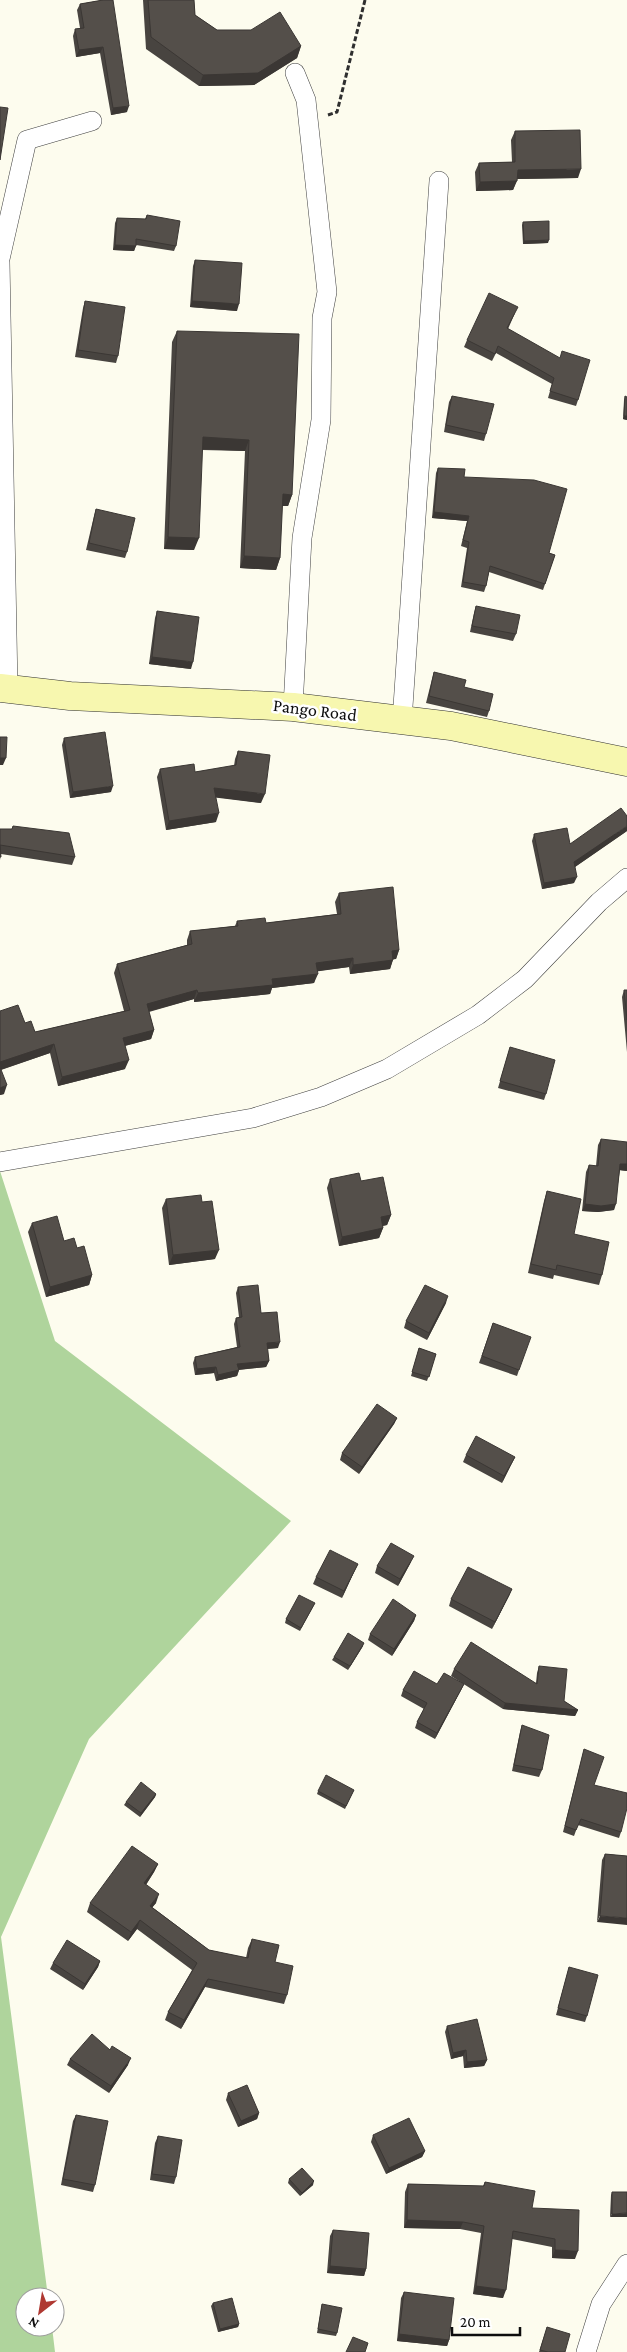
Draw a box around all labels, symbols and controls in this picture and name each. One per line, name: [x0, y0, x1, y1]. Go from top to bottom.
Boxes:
street label: Pango Road: [272, 695, 359, 725]
north arrow: [15, 2287, 65, 2337]
scale bar: [452, 2304, 520, 2336]
text: N: [25, 2314, 42, 2332]
text: 20 m: [460, 2314, 491, 2330]

